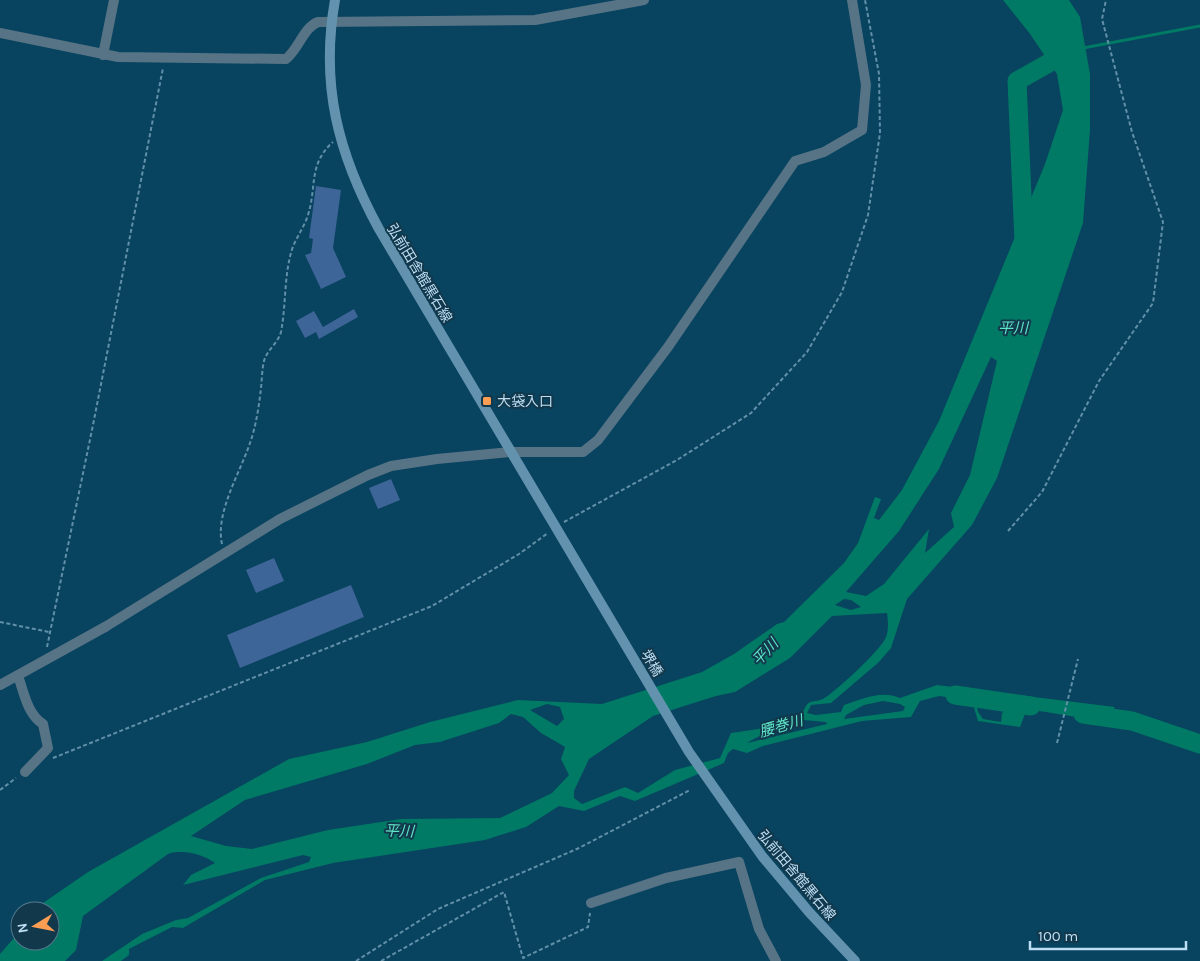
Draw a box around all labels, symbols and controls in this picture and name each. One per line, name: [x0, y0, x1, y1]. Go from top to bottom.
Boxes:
street label: 弘前田舎館黒石線: [383, 221, 456, 326]
water label: 平川: [998, 319, 1030, 337]
place label: 大袋入口: [497, 393, 553, 410]
marker: 大袋入口: [481, 395, 493, 407]
water label: 平川: [748, 633, 783, 669]
street label: 堺橋: [637, 647, 666, 680]
water label: 腰巻川: [757, 711, 807, 741]
water label: 平川: [384, 821, 416, 841]
street label: 弘前田舎館黒石線: [754, 827, 839, 924]
north arrow: [10, 901, 60, 951]
scale bar: [1030, 918, 1186, 950]
text: N: [13, 922, 32, 935]
text: 100 m: [1038, 927, 1078, 945]

